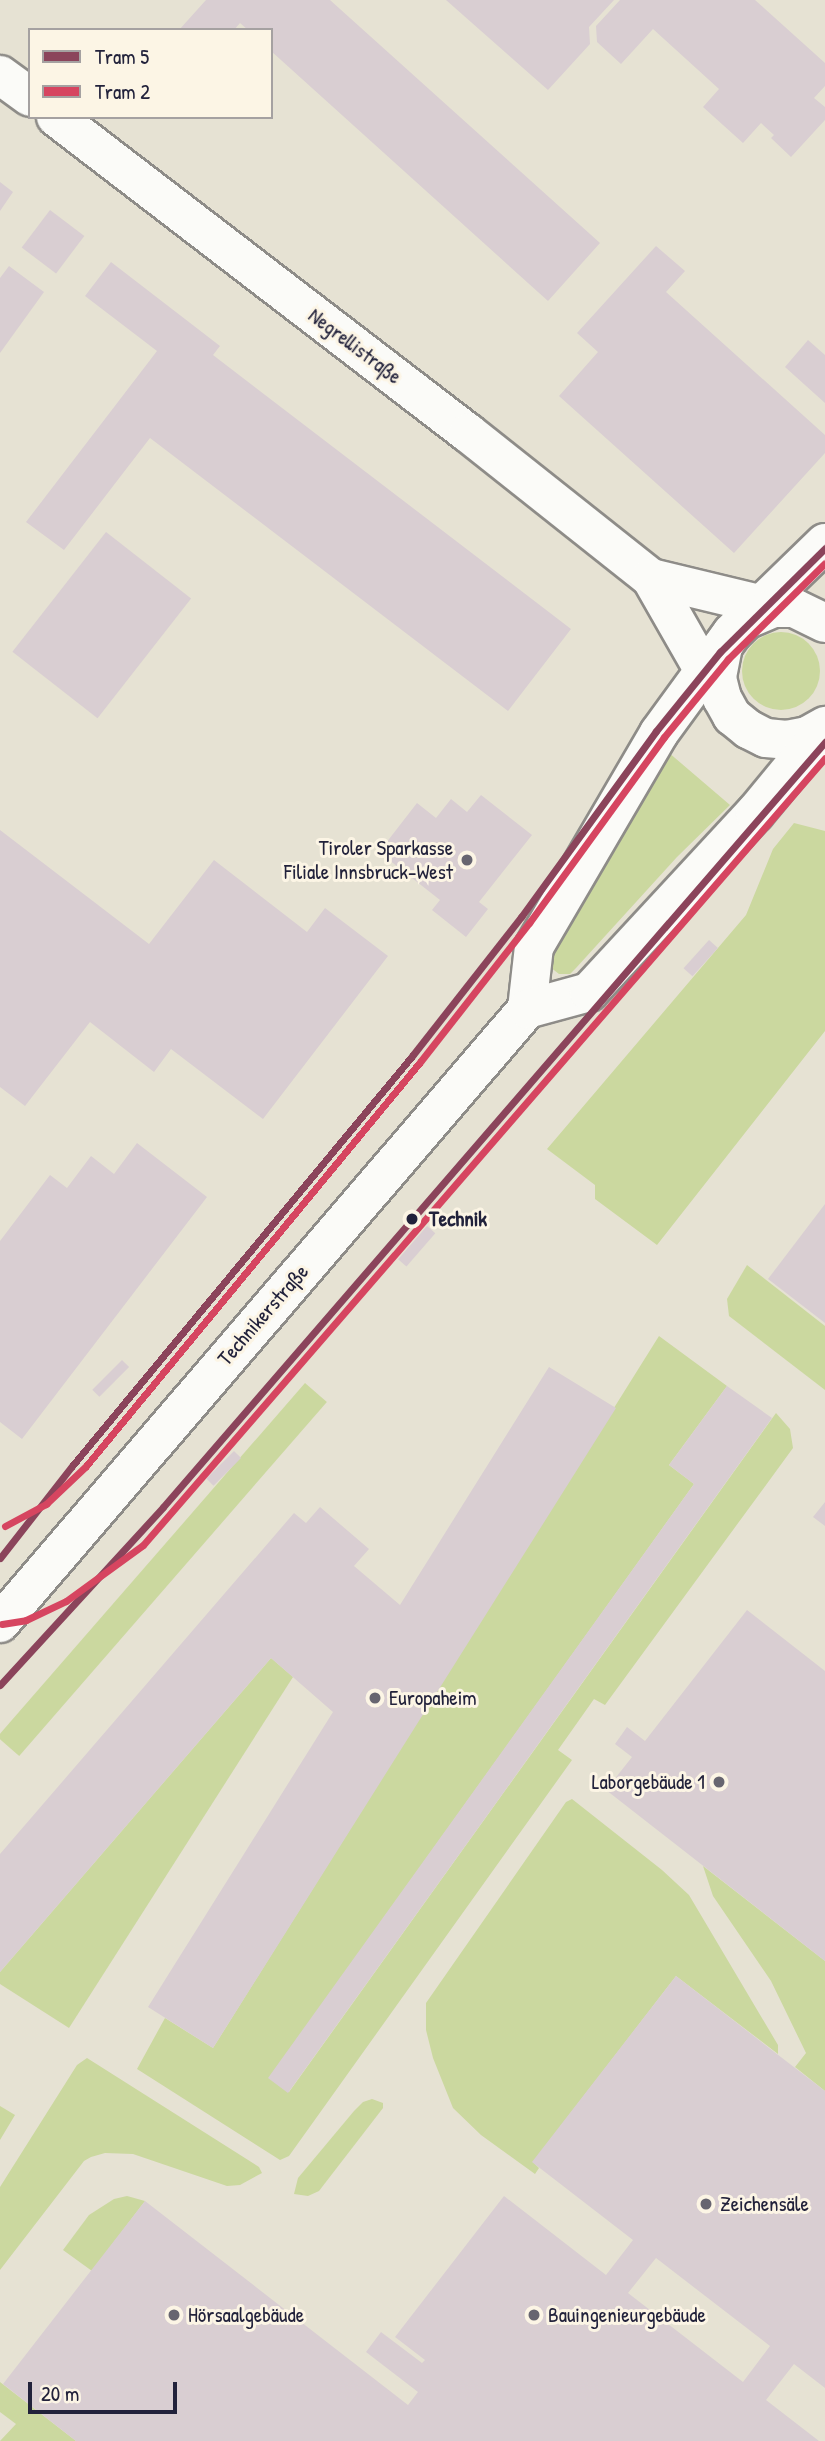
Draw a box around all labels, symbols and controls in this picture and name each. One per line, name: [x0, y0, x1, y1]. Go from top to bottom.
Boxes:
legend: [28, 28, 273, 119]
text: Tram 5: [95, 42, 149, 71]
text: Tram 2: [95, 77, 150, 106]
street label: Negrellistraße: [303, 303, 407, 389]
place label: Tiroler Sparkasse Filiale Innsbruck-West: [284, 835, 453, 885]
marker: Tiroler Sparkasse Filiale Innsbruck-West: [459, 852, 475, 868]
place label: Technik: [429, 1206, 487, 1232]
marker: Technik: [401, 1208, 423, 1230]
street label: Technikerstraße: [212, 1259, 314, 1371]
place label: Europaheim: [389, 1685, 477, 1711]
marker: Europaheim: [367, 1690, 383, 1706]
place label: Laborgebäude 1: [592, 1769, 705, 1795]
marker: Laborgebäude 1: [711, 1774, 727, 1790]
place label: Zeichensäle: [720, 2191, 809, 2217]
marker: Zeichensäle: [698, 2196, 714, 2212]
place label: Hörsaalgebäude: [188, 2302, 304, 2328]
place label: Bauingenieurgebäude: [548, 2302, 706, 2328]
marker: Hörsaalgebäude: [166, 2307, 182, 2323]
marker: Bauingenieurgebäude: [526, 2307, 542, 2323]
scale bar: [32, 2368, 180, 2412]
text: 20 m: [41, 2379, 79, 2408]

